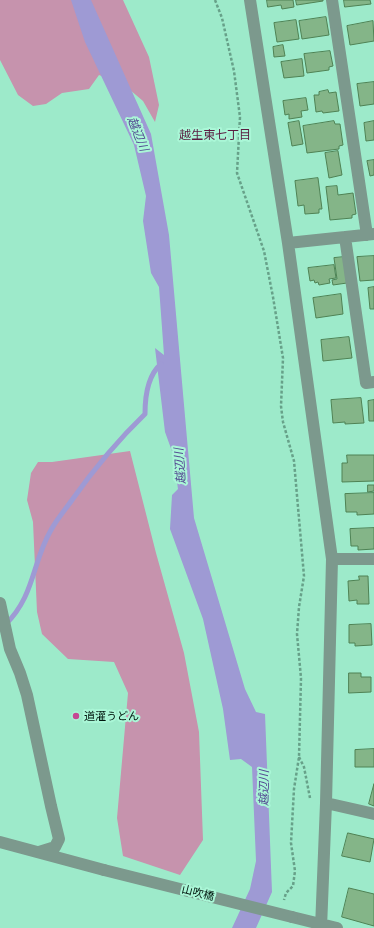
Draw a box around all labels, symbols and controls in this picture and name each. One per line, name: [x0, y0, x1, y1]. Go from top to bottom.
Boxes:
water label: 越辺川: [125, 115, 151, 153]
district label: 越生東七丁目: [179, 128, 251, 142]
water label: 越辺川: [172, 448, 188, 484]
place label: 道灌うどん: [84, 709, 139, 723]
marker: 道灌うどん: [71, 711, 81, 721]
water label: 越辺川: [256, 770, 272, 806]
street label: 山吹橋: [180, 883, 216, 903]

